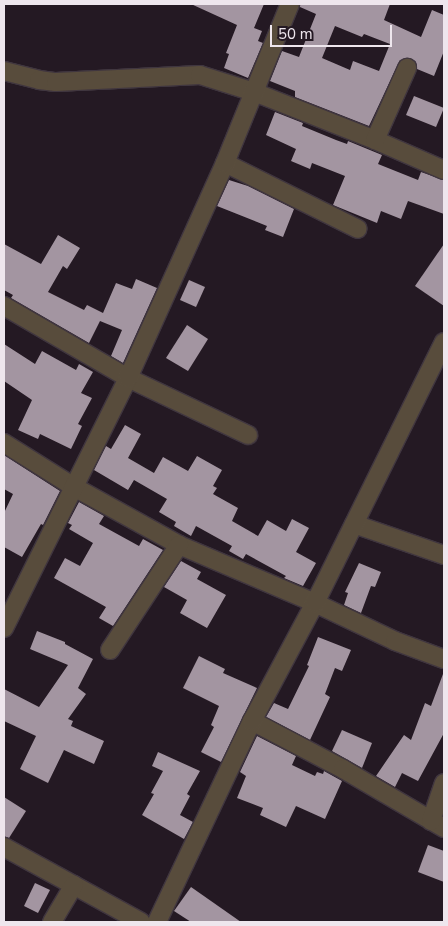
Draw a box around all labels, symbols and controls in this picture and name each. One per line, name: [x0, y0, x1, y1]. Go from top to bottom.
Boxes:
scale bar: [273, 15, 396, 47]
text: 50 m: [278, 24, 313, 44]

